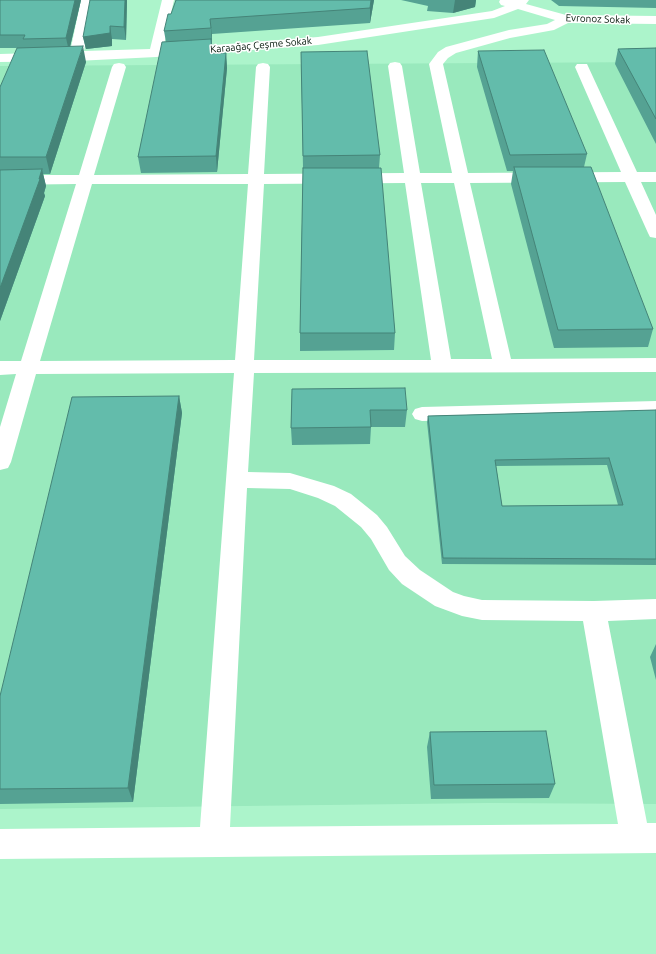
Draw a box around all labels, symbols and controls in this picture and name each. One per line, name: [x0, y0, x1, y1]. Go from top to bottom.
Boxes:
street label: Evronoz Sokak: [565, 12, 631, 26]
street label: Karaağaç Çeşme Sokak: [210, 35, 312, 55]

